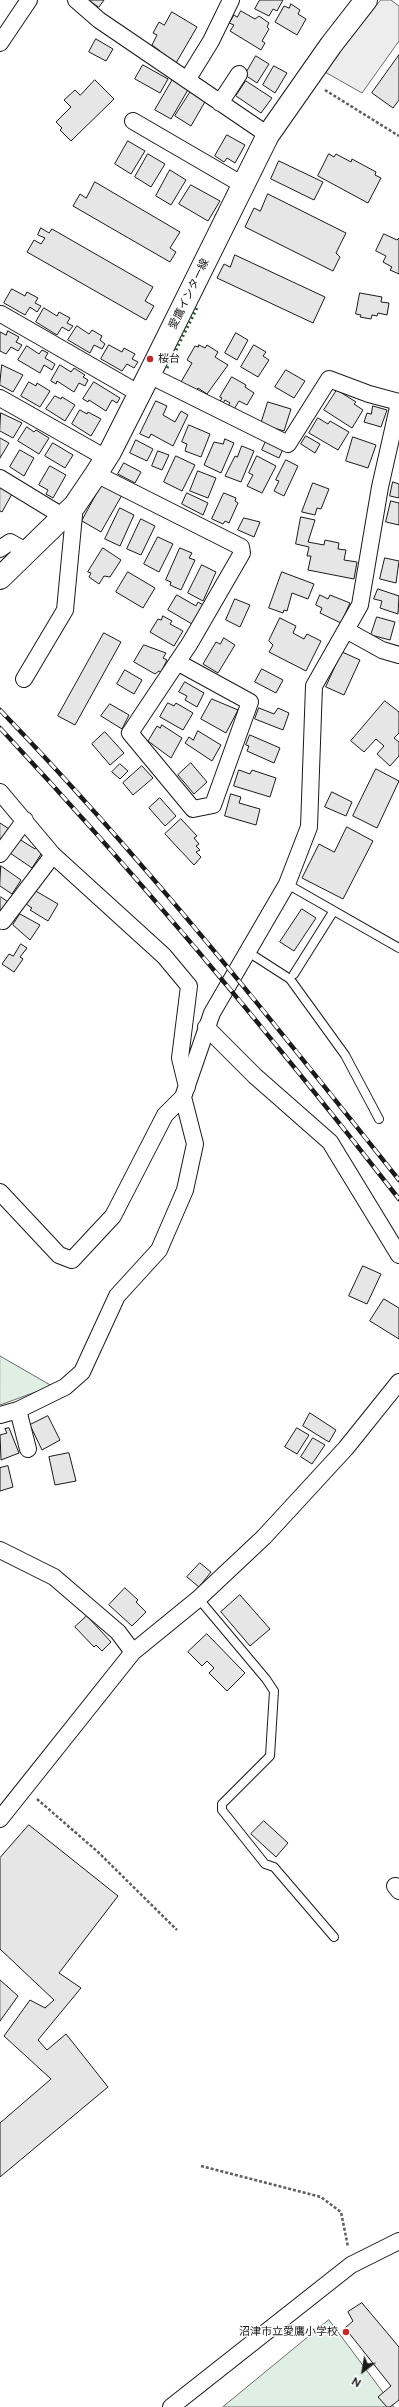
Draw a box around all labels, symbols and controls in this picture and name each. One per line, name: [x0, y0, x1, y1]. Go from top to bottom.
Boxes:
street label: 愛鷹インター線: [166, 257, 212, 331]
place label: 桜台: [158, 352, 180, 366]
marker: 桜台: [145, 354, 155, 364]
place label: 沼津市立愛鷹小学校: [239, 2325, 338, 2339]
marker: 沼津市立愛鷹小学校: [341, 2327, 351, 2337]
north arrow: [343, 2351, 383, 2391]
text: N: [350, 2374, 364, 2389]

